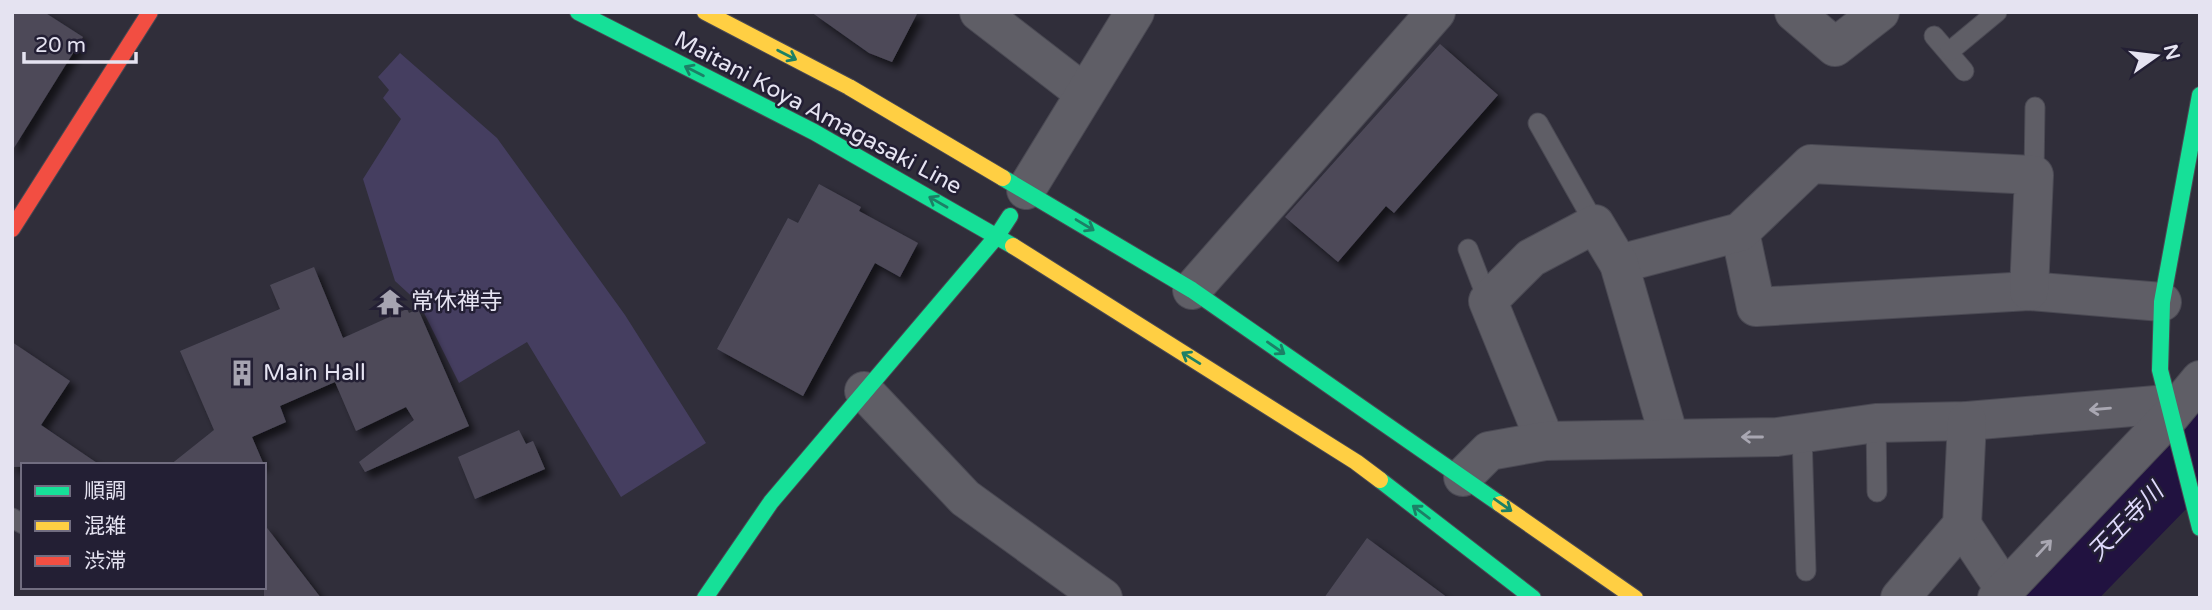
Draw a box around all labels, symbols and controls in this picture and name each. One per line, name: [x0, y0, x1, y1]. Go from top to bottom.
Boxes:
scale bar: [24, 21, 136, 65]
north arrow: [2121, 21, 2191, 91]
street label: Maitani Koya Amagasaki Line: [670, 25, 966, 201]
text: 20 m: [35, 33, 86, 58]
text: N: [2159, 42, 2184, 62]
one-way arrow: [776, 48, 797, 62]
one-way arrow: [685, 64, 705, 78]
one-way arrow: [928, 195, 948, 209]
one-way arrow: [1074, 219, 1094, 233]
temple icon: 常休禅寺: [375, 287, 405, 317]
place label: 常休禅寺: [411, 288, 503, 316]
one-way arrow: [1266, 341, 1285, 355]
one-way arrow: [1182, 351, 1201, 366]
building icon: Main Hall: [227, 358, 257, 388]
place label: Main Hall: [263, 359, 366, 387]
one-way arrow: [2089, 403, 2112, 416]
one-way arrow: [1740, 430, 1763, 444]
legend: [21, 463, 266, 589]
water label: 天王寺川: [2082, 475, 2172, 567]
text: 順調: [84, 479, 126, 504]
one-way arrow: [1493, 498, 1512, 512]
one-way arrow: [1412, 504, 1431, 519]
text: 混雑: [84, 514, 126, 539]
one-way arrow: [2036, 540, 2053, 557]
text: 渋滞: [84, 549, 126, 574]

